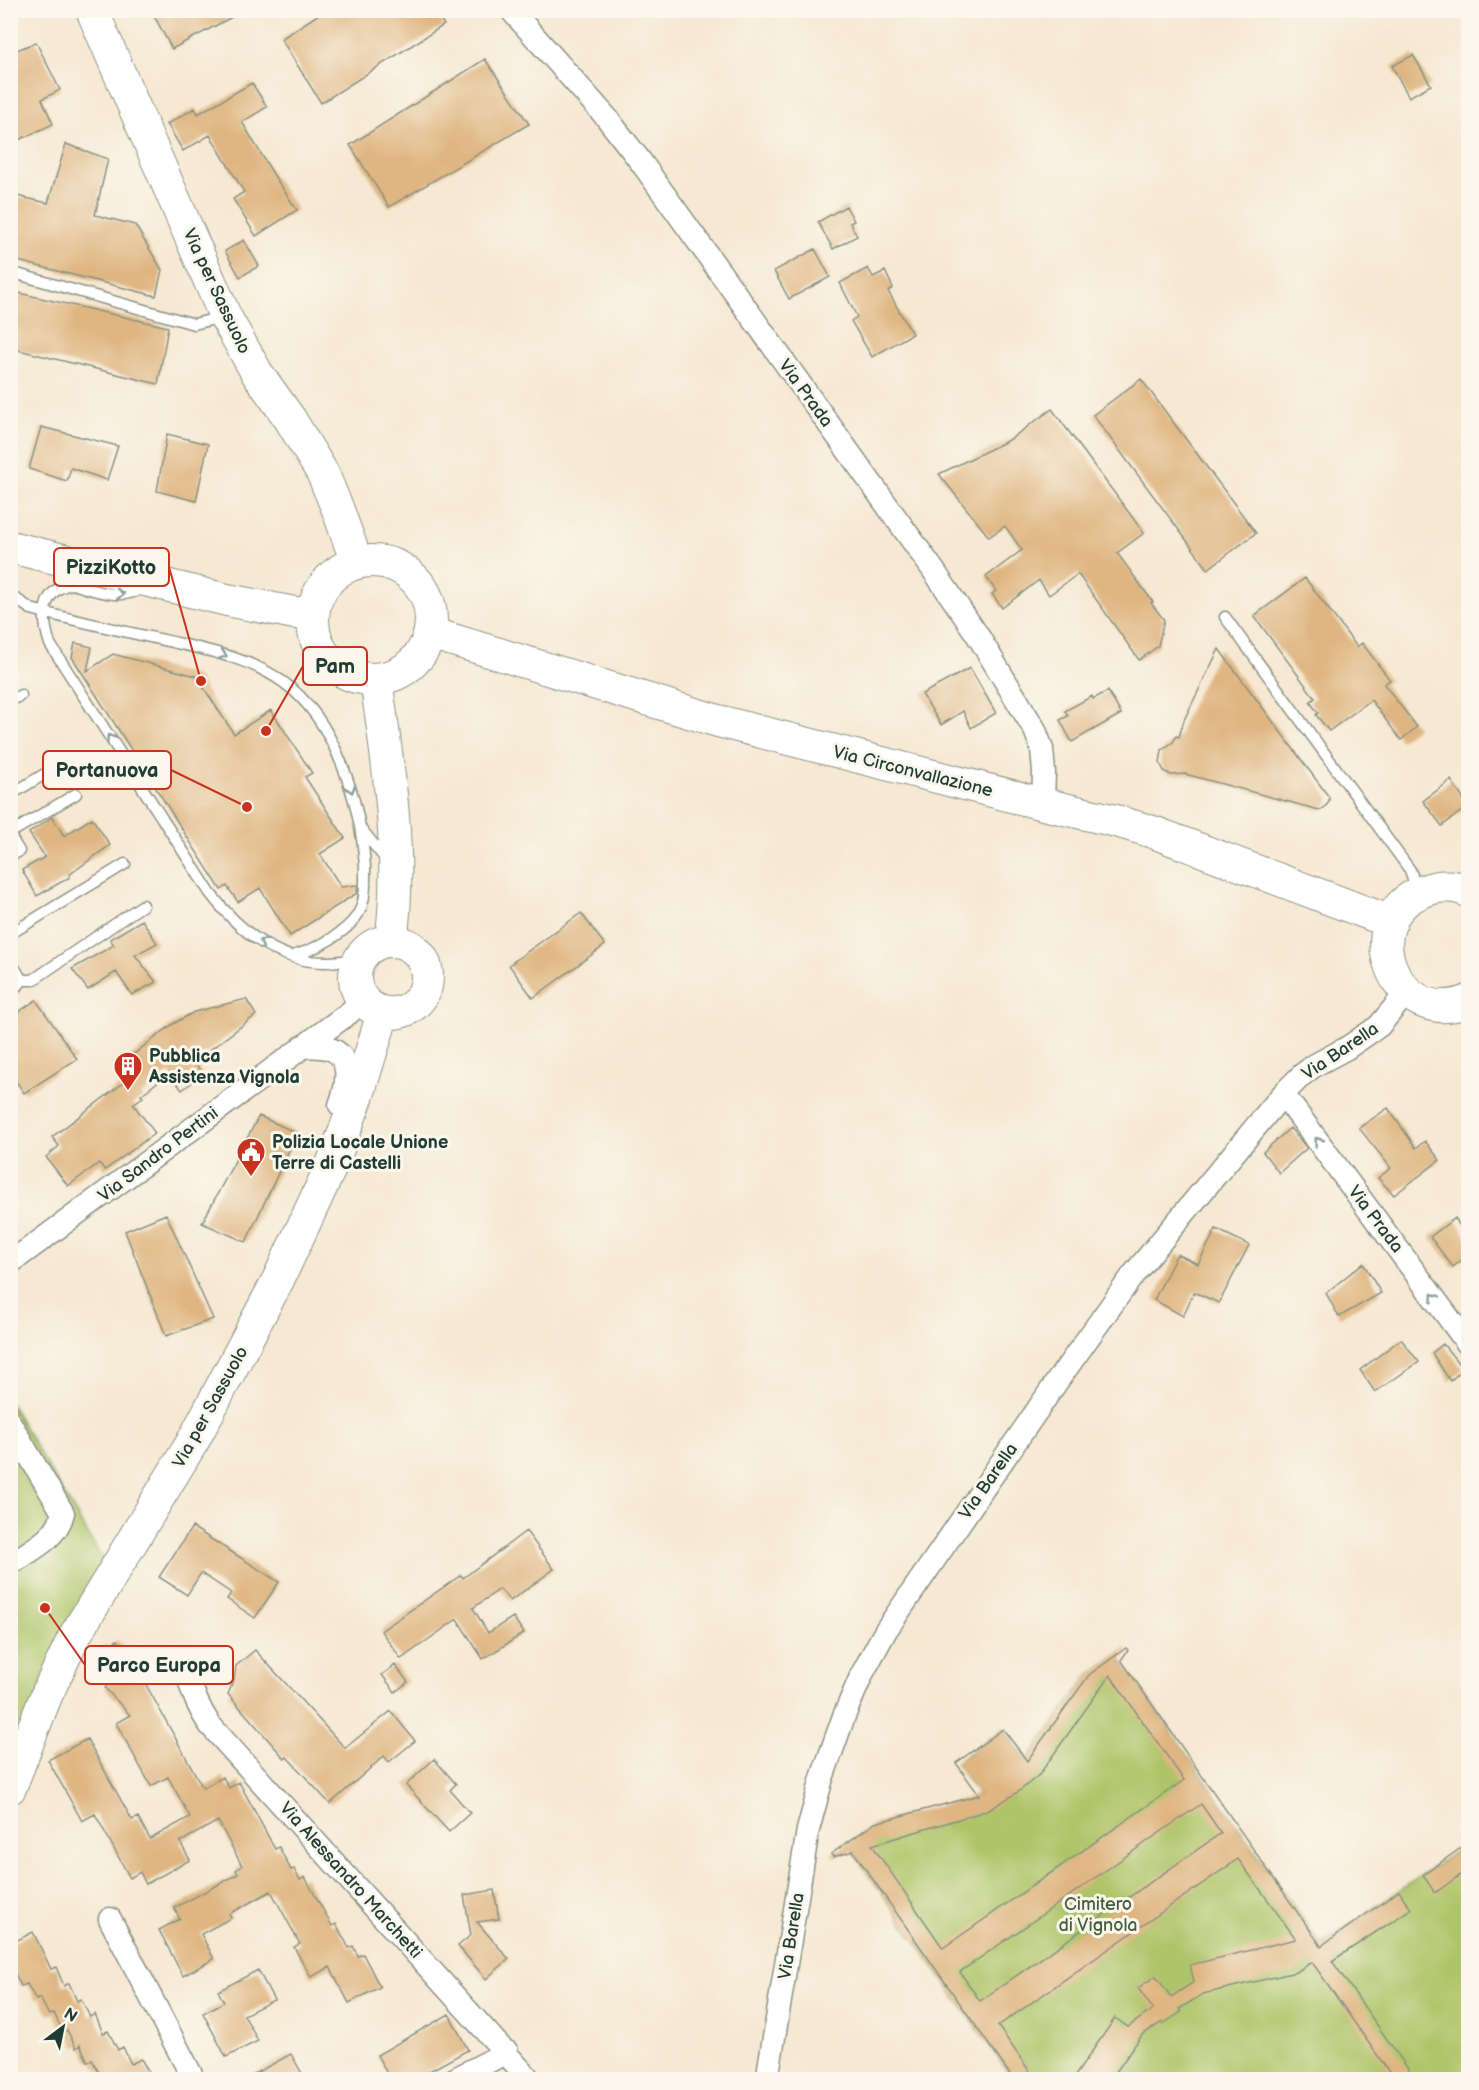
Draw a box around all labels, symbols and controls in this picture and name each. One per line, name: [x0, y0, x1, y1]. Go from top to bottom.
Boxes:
street label: Via per Sassuolo: [178, 225, 255, 357]
street label: Via Prada: [774, 355, 837, 431]
callout: PizziKotto: [54, 548, 169, 586]
text: PizziKotto: [66, 556, 156, 580]
one-way arrow: [116, 588, 125, 600]
callout: Pam: [303, 647, 367, 685]
one-way arrow: [217, 648, 228, 660]
text: Pam: [315, 655, 355, 679]
one-way arrow: [105, 734, 117, 744]
street label: Via Circonvallazione: [831, 741, 995, 802]
callout: Portanuova: [43, 751, 171, 789]
text: Portanuova: [55, 759, 159, 783]
one-way arrow: [343, 783, 356, 794]
one-way arrow: [259, 938, 269, 950]
street label: Via Barella: [1298, 1018, 1383, 1085]
place label: Pubblica Assistenza Vignola: [148, 1046, 300, 1088]
building icon: Pubblica Assistenza Vignola: [112, 1050, 144, 1092]
street label: Via Sandro Pertini: [94, 1102, 222, 1206]
place label: Polizia Locale Unione Terre di Castelli: [272, 1132, 448, 1174]
public building icon: Polizia Locale Unione Terre di Castelli: [235, 1136, 267, 1178]
one-way arrow: [1314, 1136, 1325, 1147]
street label: Via Prada: [1344, 1182, 1408, 1257]
one-way arrow: [1430, 1293, 1441, 1304]
street label: Via per Sassuolo: [168, 1343, 253, 1472]
street label: Via Barella: [955, 1439, 1022, 1523]
callout: Parco Europa: [85, 1646, 233, 1684]
text: Parco Europa: [97, 1654, 221, 1678]
street label: Via Alessandro Marchetti: [275, 1798, 426, 1963]
street label: Via Barella: [774, 1891, 809, 1981]
park label: Cimitero di Vignola: [1058, 1894, 1138, 1936]
north arrow: [33, 1997, 93, 2057]
text: N: [60, 2004, 80, 2027]

